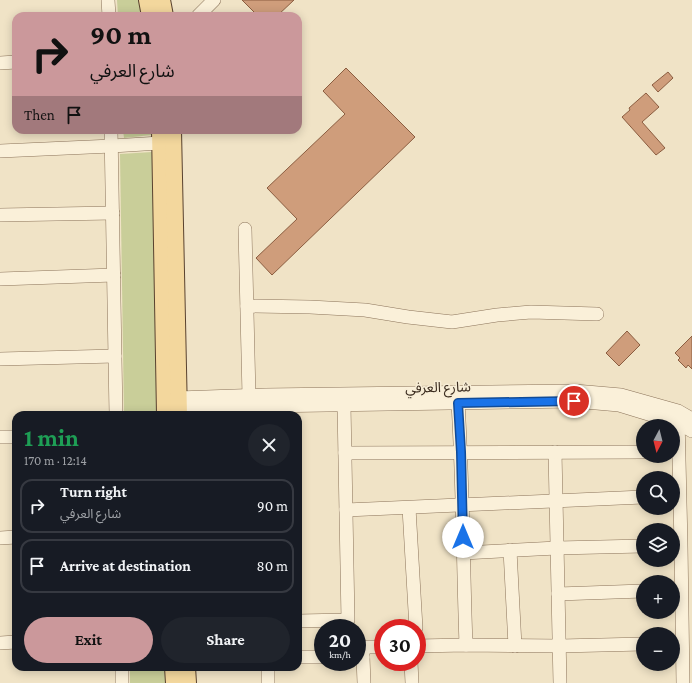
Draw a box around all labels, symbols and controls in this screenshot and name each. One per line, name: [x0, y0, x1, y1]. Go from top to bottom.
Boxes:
text: 90 m: [90, 19, 151, 50]
icon: right: [24, 28, 76, 80]
text: شارع العرفي: [90, 61, 175, 81]
icon: arrive: [63, 104, 85, 126]
text: Then: [24, 107, 55, 123]
street label: شارع العرفي: [405, 378, 471, 399]
pin: [557, 384, 591, 418]
icon: arrive: [563, 390, 585, 412]
north arrow: [636, 419, 680, 463]
map controls: [636, 419, 680, 671]
text: 1 min: [24, 424, 79, 451]
button: close: [248, 424, 290, 466]
text: 170 m · 12:14: [24, 453, 87, 468]
button: search: [636, 471, 680, 515]
text: Turn right: [60, 484, 127, 500]
icon: right: [26, 495, 48, 517]
text: 90 m: [257, 498, 288, 514]
text: شارع العرفي: [60, 506, 121, 521]
position arrow: [442, 516, 484, 558]
button: layers: [636, 523, 680, 567]
icon: arrive: [26, 555, 48, 577]
text: Arrive at destination: [60, 558, 191, 574]
text: 80 m: [257, 558, 288, 574]
button: +: [636, 575, 680, 619]
button: Exit: [24, 617, 153, 663]
button: Share: [161, 617, 290, 663]
speed limit sign: 30: [374, 619, 426, 671]
button: −: [636, 627, 680, 671]
text: 20: [329, 629, 351, 651]
text: km/h: [329, 649, 351, 660]

